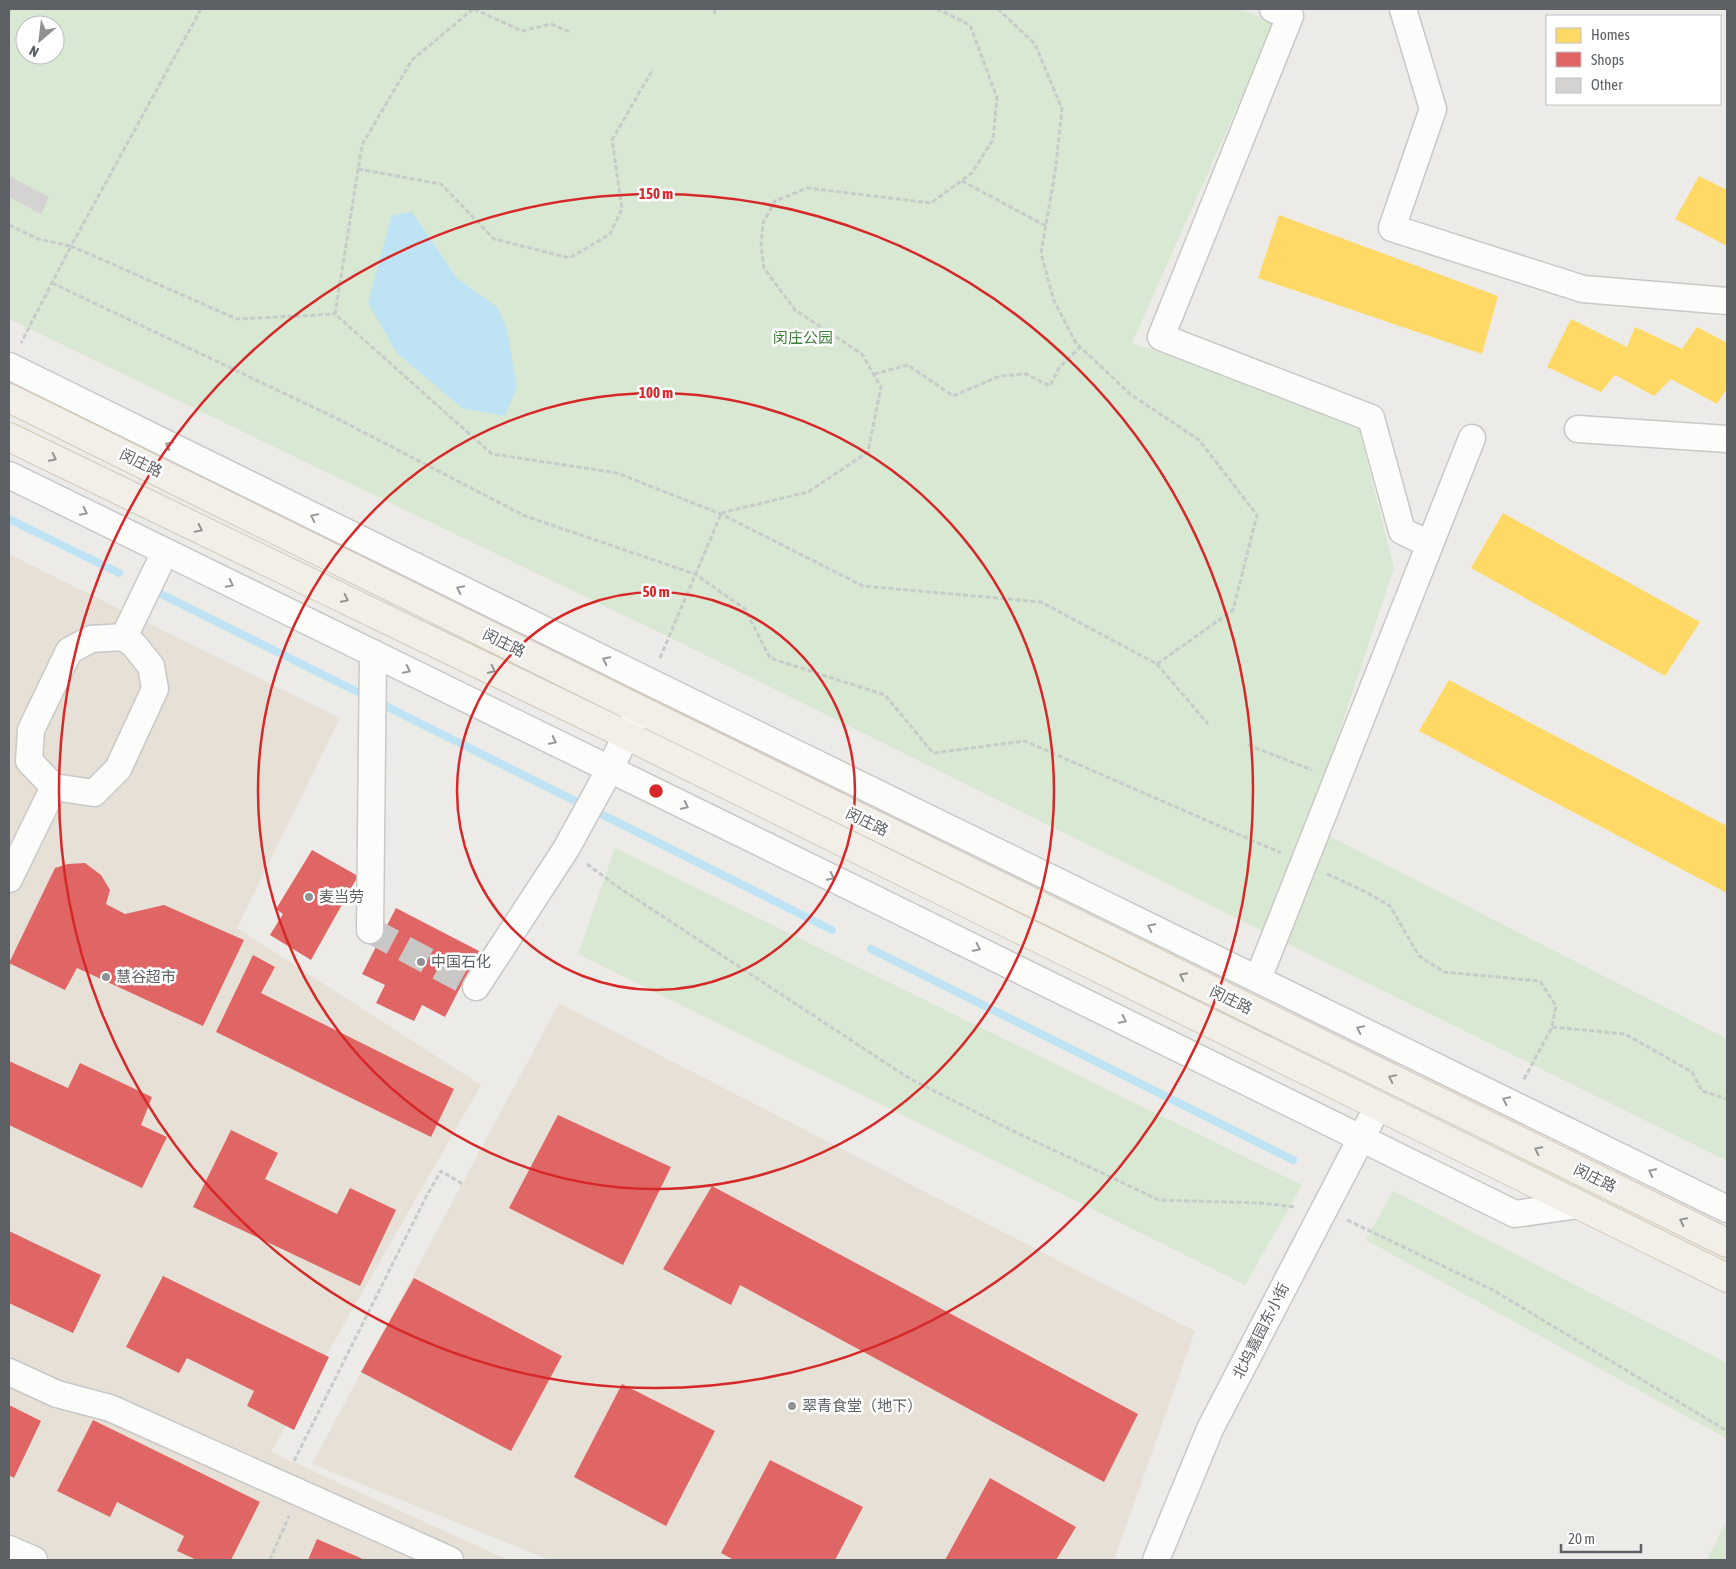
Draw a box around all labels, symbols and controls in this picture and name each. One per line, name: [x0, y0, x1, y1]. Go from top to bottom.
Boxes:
north arrow: [15, 15, 65, 65]
legend: [1546, 15, 1721, 105]
text: Homes: [1591, 26, 1630, 43]
text: N: [26, 42, 41, 60]
text: Shops: [1591, 51, 1624, 68]
text: Other: [1591, 76, 1623, 93]
text: 150 m: [639, 185, 673, 202]
park label: 闵庄公园: [773, 329, 833, 346]
text: 100 m: [639, 384, 673, 401]
one-way arrow: [165, 441, 174, 451]
street label: 闵庄路: [117, 445, 165, 480]
one-way arrow: [48, 452, 57, 462]
one-way arrow: [79, 506, 88, 516]
one-way arrow: [311, 513, 320, 523]
one-way arrow: [194, 523, 203, 533]
one-way arrow: [225, 577, 234, 588]
text: 50 m: [643, 583, 670, 600]
one-way arrow: [456, 584, 465, 595]
one-way arrow: [340, 593, 349, 604]
street label: 闵庄路: [480, 625, 528, 660]
one-way arrow: [602, 656, 611, 667]
one-way arrow: [402, 664, 411, 674]
one-way arrow: [487, 664, 496, 674]
one-way arrow: [548, 735, 557, 745]
centre of rings: [647, 782, 665, 800]
one-way arrow: [680, 799, 689, 810]
street label: 闵庄路: [843, 804, 891, 839]
one-way arrow: [826, 871, 835, 881]
place label: 麦当劳: [319, 888, 364, 905]
marker: 麦当劳: [303, 891, 315, 903]
one-way arrow: [1147, 923, 1156, 933]
one-way arrow: [972, 942, 981, 953]
place label: 中国石化: [431, 953, 491, 970]
marker: 中国石化: [415, 956, 427, 968]
place label: 慧谷超市: [116, 968, 176, 985]
marker: 慧谷超市: [100, 971, 112, 983]
one-way arrow: [1179, 972, 1188, 982]
street label: 闵庄路: [1207, 982, 1255, 1017]
one-way arrow: [1117, 1014, 1126, 1024]
one-way arrow: [1356, 1025, 1365, 1035]
one-way arrow: [1388, 1074, 1397, 1084]
one-way arrow: [1502, 1096, 1511, 1106]
one-way arrow: [1534, 1146, 1543, 1156]
street label: 闵庄路: [1571, 1160, 1619, 1195]
one-way arrow: [1648, 1168, 1657, 1178]
one-way arrow: [1680, 1218, 1689, 1228]
street label: 北坞嘉园东小街: [1229, 1280, 1292, 1381]
place label: 翠青食堂（地下）: [802, 1397, 922, 1414]
marker: 翠青食堂（地下）: [786, 1400, 798, 1412]
scale bar: [1561, 1522, 1641, 1554]
text: 20 m: [1568, 1530, 1595, 1547]

